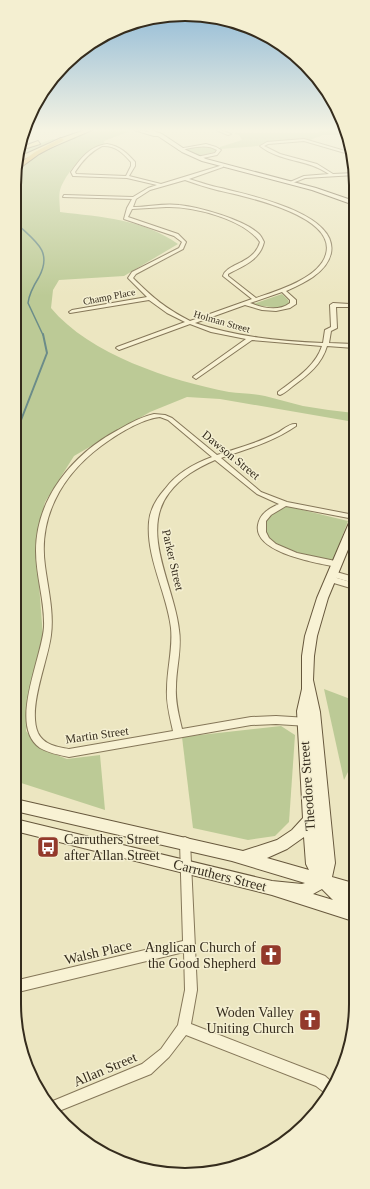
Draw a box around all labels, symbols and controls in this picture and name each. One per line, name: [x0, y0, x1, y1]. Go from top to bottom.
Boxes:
street label: Champ Place: [82, 286, 137, 307]
street label: Holman Street: [192, 308, 251, 335]
street label: Dawson Street: [199, 427, 263, 483]
street label: Parker Street: [159, 528, 187, 593]
street label: Martin Street: [65, 724, 130, 746]
street label: Theodore Street: [297, 741, 318, 831]
place label: Carruthers Street after Allan Street: [64, 832, 160, 863]
bus stop icon: Carruthers Street after Allan Street: [35, 834, 61, 860]
street label: Carruthers Street: [172, 857, 268, 894]
street label: Walsh Place: [63, 937, 133, 967]
place label: Anglican Church of the Good Shepherd: [145, 940, 256, 971]
church icon: Anglican Church of the Good Shepherd: [258, 942, 284, 968]
place label: Woden Valley Uniting Church: [207, 1005, 294, 1036]
church icon: Woden Valley Uniting Church: [297, 1007, 323, 1033]
street label: Allan Street: [71, 1049, 139, 1090]

